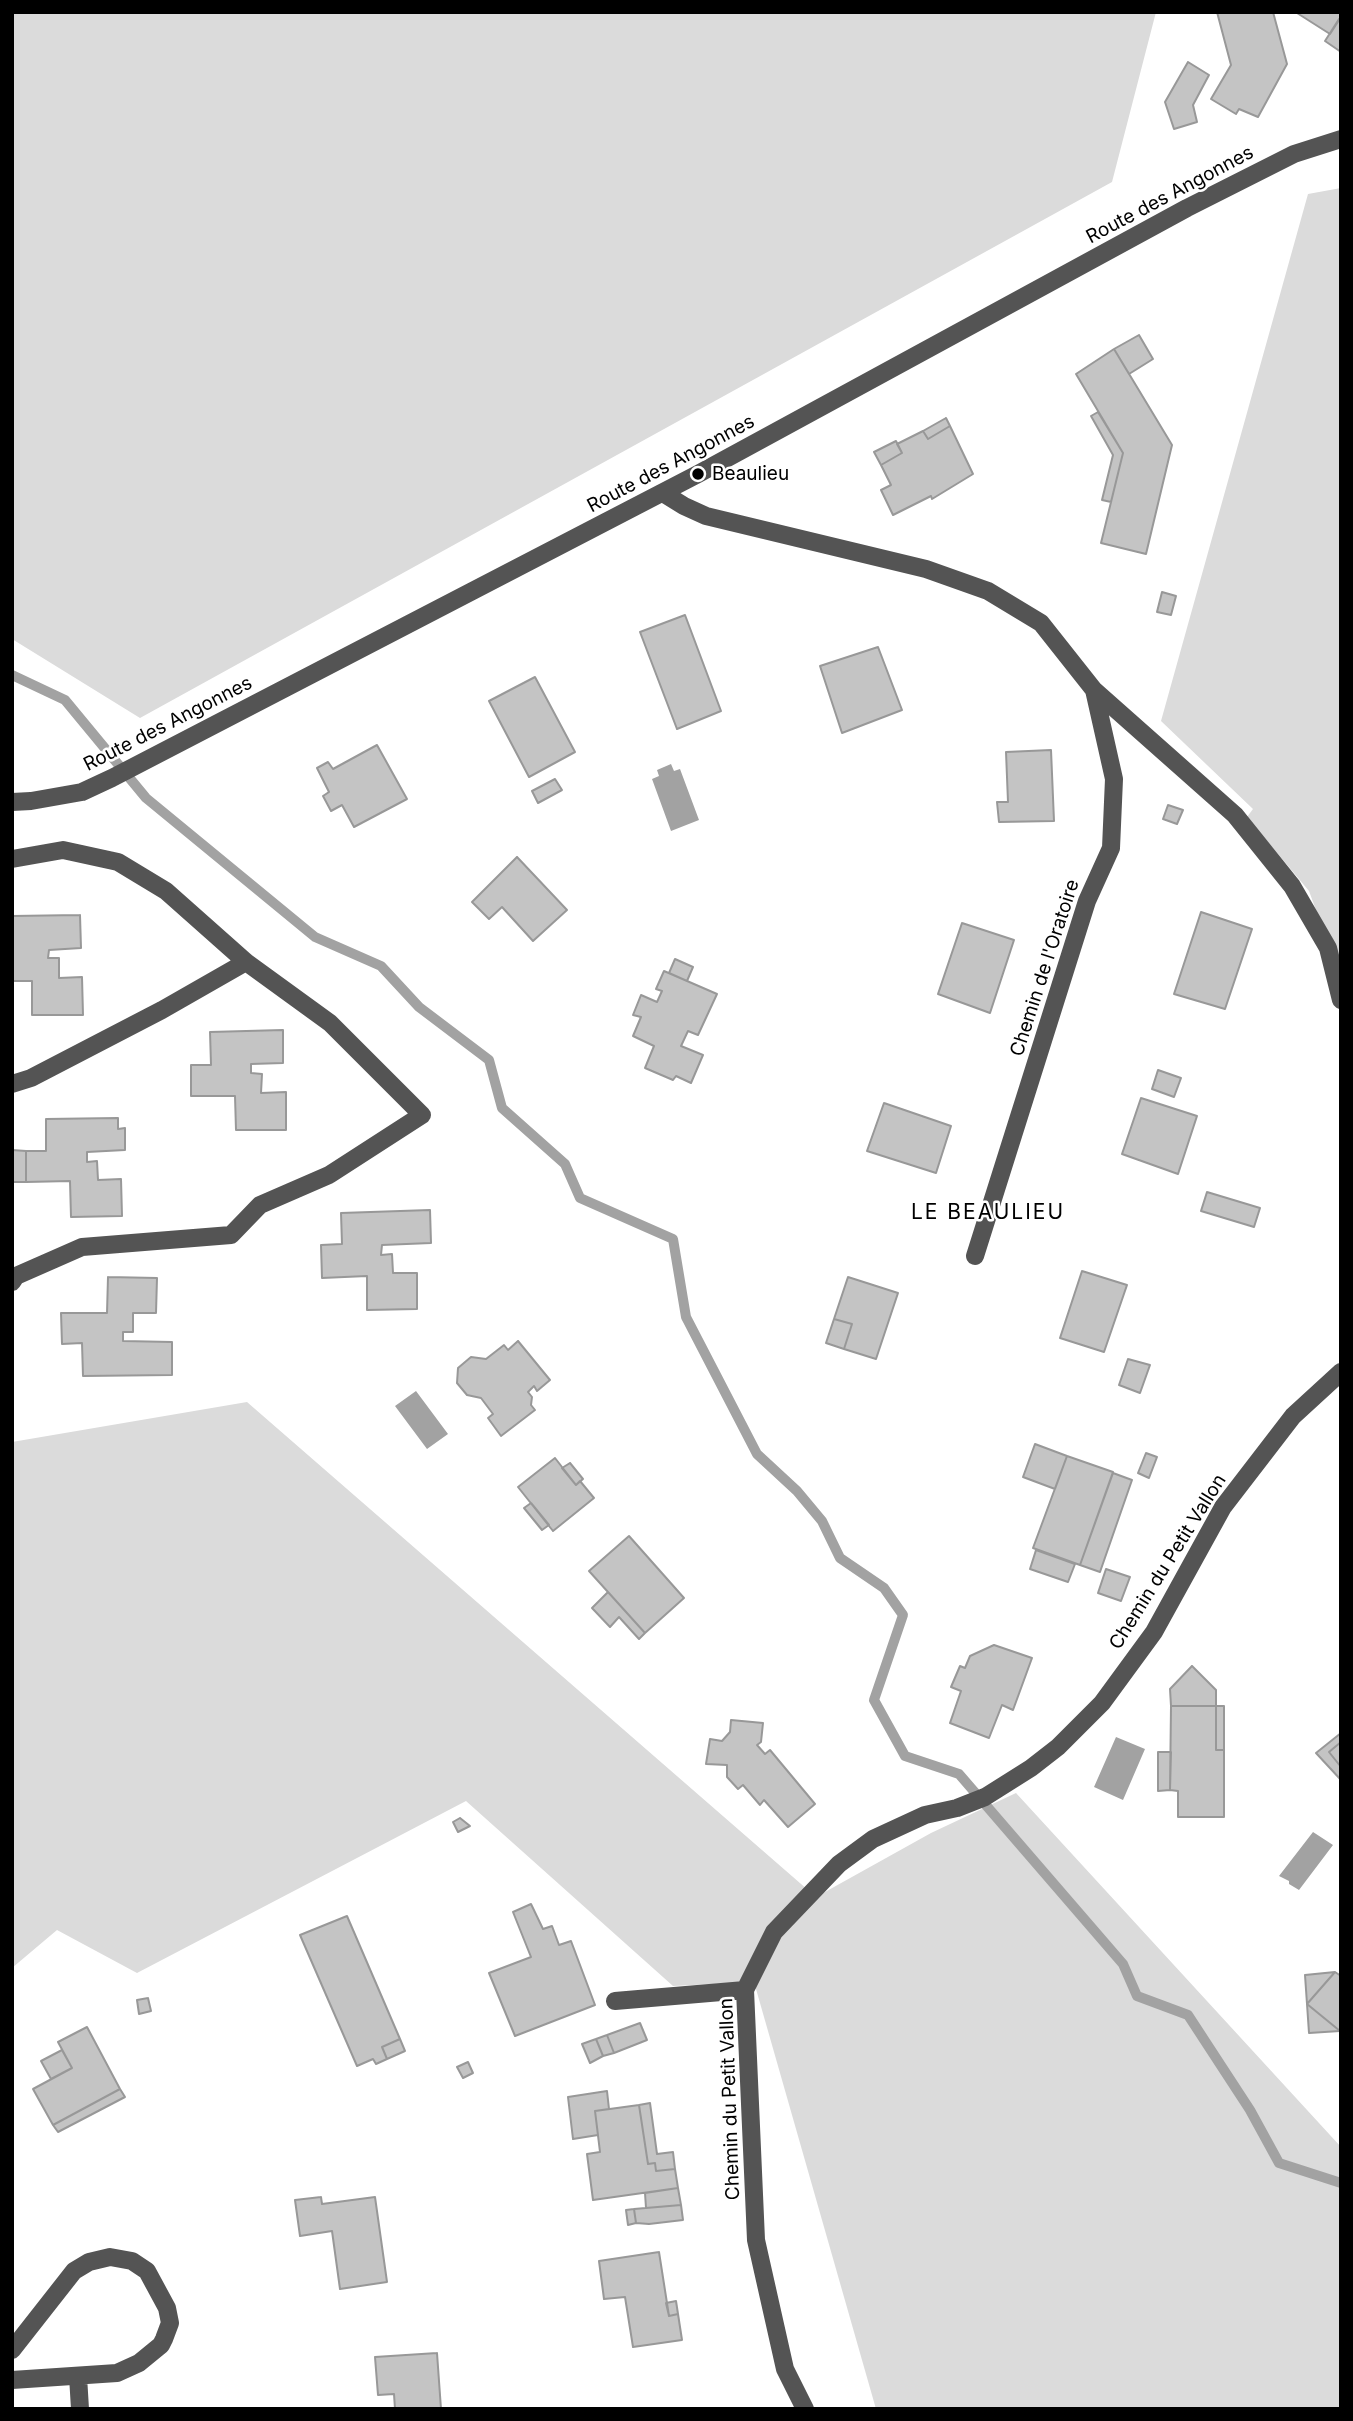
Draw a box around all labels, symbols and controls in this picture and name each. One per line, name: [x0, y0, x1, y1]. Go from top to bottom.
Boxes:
street label: Route des Angonnes: [1083, 141, 1257, 249]
street label: Route des Angonnes: [584, 410, 758, 518]
place label: Beaulieu: [712, 463, 789, 485]
marker: Beaulieu: [690, 466, 706, 482]
street label: Route des Angonnes: [80, 672, 256, 776]
street label: Chemin de l'Oratoire: [1006, 877, 1084, 1059]
district label: LE BEAULIEU: [912, 1200, 1064, 1226]
street label: Chemin du Petit Vallon: [1105, 1470, 1231, 1654]
street label: Chemin du Petit Vallon: [715, 1997, 745, 2201]

